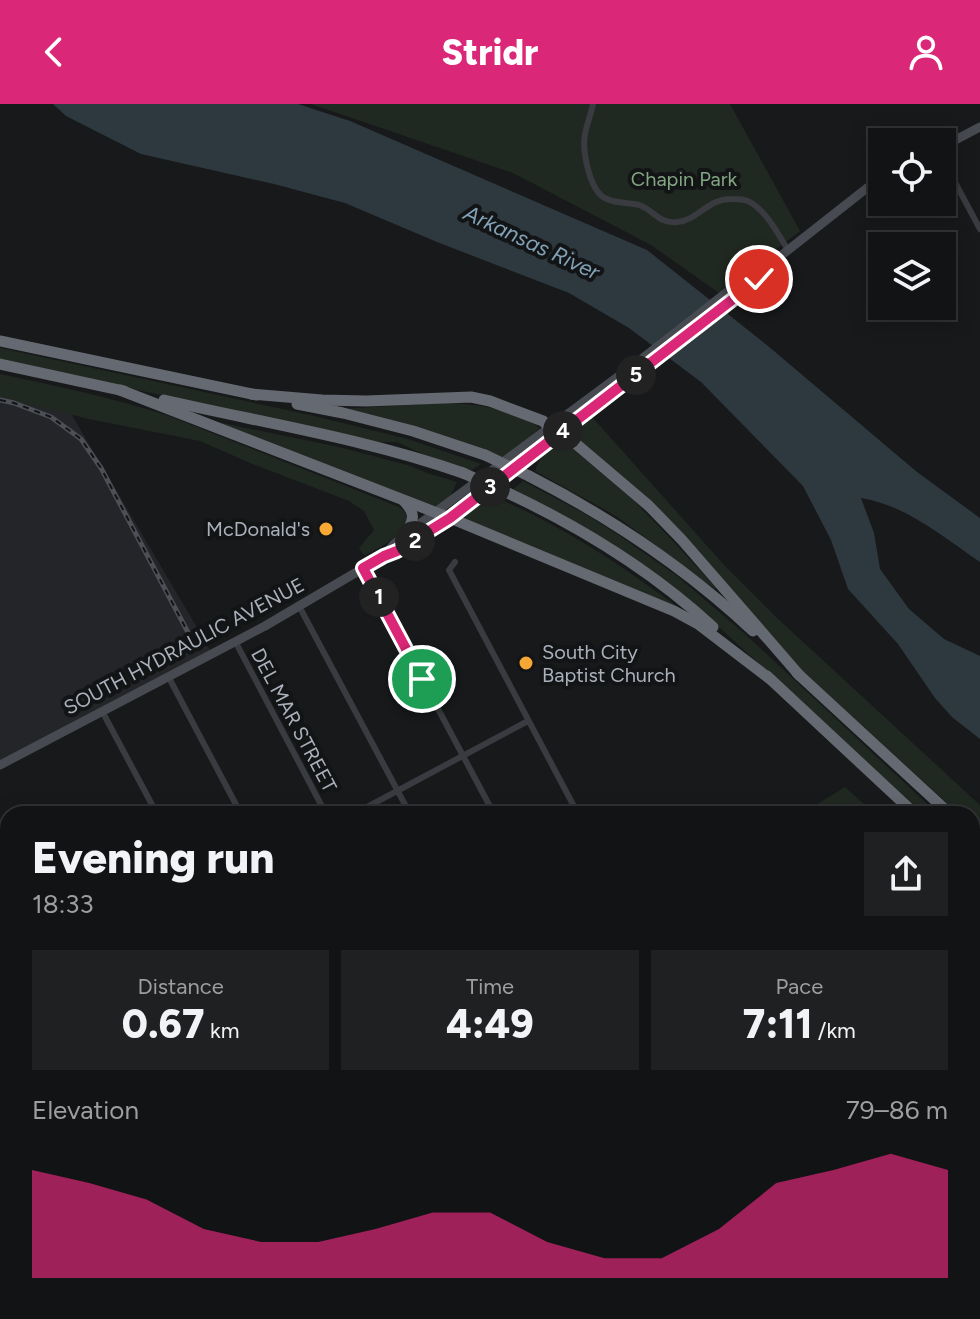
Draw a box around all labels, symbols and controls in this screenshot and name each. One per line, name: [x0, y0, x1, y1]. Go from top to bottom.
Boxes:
icon: back: [32, 30, 76, 74]
icon: person: [904, 30, 948, 74]
text: Stridr: [442, 31, 538, 74]
map controls: [868, 128, 956, 320]
button: locate: [868, 128, 956, 216]
park label: Chapin Park: [631, 167, 737, 191]
water label: Arkansas River: [459, 199, 605, 286]
button: layers: [868, 232, 956, 320]
pin: [725, 245, 793, 313]
icon: check: [737, 257, 781, 301]
pin: 5: [616, 355, 656, 395]
text: 5: [630, 361, 642, 388]
pin: 4: [543, 411, 583, 451]
text: 4: [556, 417, 570, 444]
pin: 3: [470, 467, 510, 507]
text: 3: [484, 473, 496, 500]
place label: McDonald's: [206, 517, 310, 541]
marker: McDonald's: [317, 520, 335, 538]
pin: 2: [395, 521, 435, 561]
text: 2: [409, 527, 421, 554]
street label: SOUTH HYDRAULIC AVENUE: [60, 572, 308, 720]
pin: 1: [359, 577, 399, 617]
text: 1: [374, 583, 384, 610]
place label: South City Baptist Church: [542, 640, 676, 687]
street label: DEL MAR STREET: [246, 644, 342, 796]
pin: [388, 645, 456, 713]
marker: South City Baptist Church: [517, 654, 535, 672]
icon: arrive: [400, 657, 444, 701]
text: Evening run: [32, 831, 274, 884]
button: share: [864, 832, 948, 916]
text: 18:33: [32, 888, 94, 920]
text: Distance: [138, 973, 224, 1000]
text: Time: [466, 973, 514, 1000]
text: Pace: [776, 973, 823, 1000]
text: 0.67: [122, 1000, 205, 1048]
text: 4:49: [446, 1000, 534, 1048]
text: 7:11: [743, 1000, 812, 1048]
text: km: [205, 1017, 239, 1044]
text: /km: [812, 1017, 856, 1044]
text: Elevation: [32, 1094, 139, 1126]
text: 79–86 m: [846, 1094, 948, 1126]

